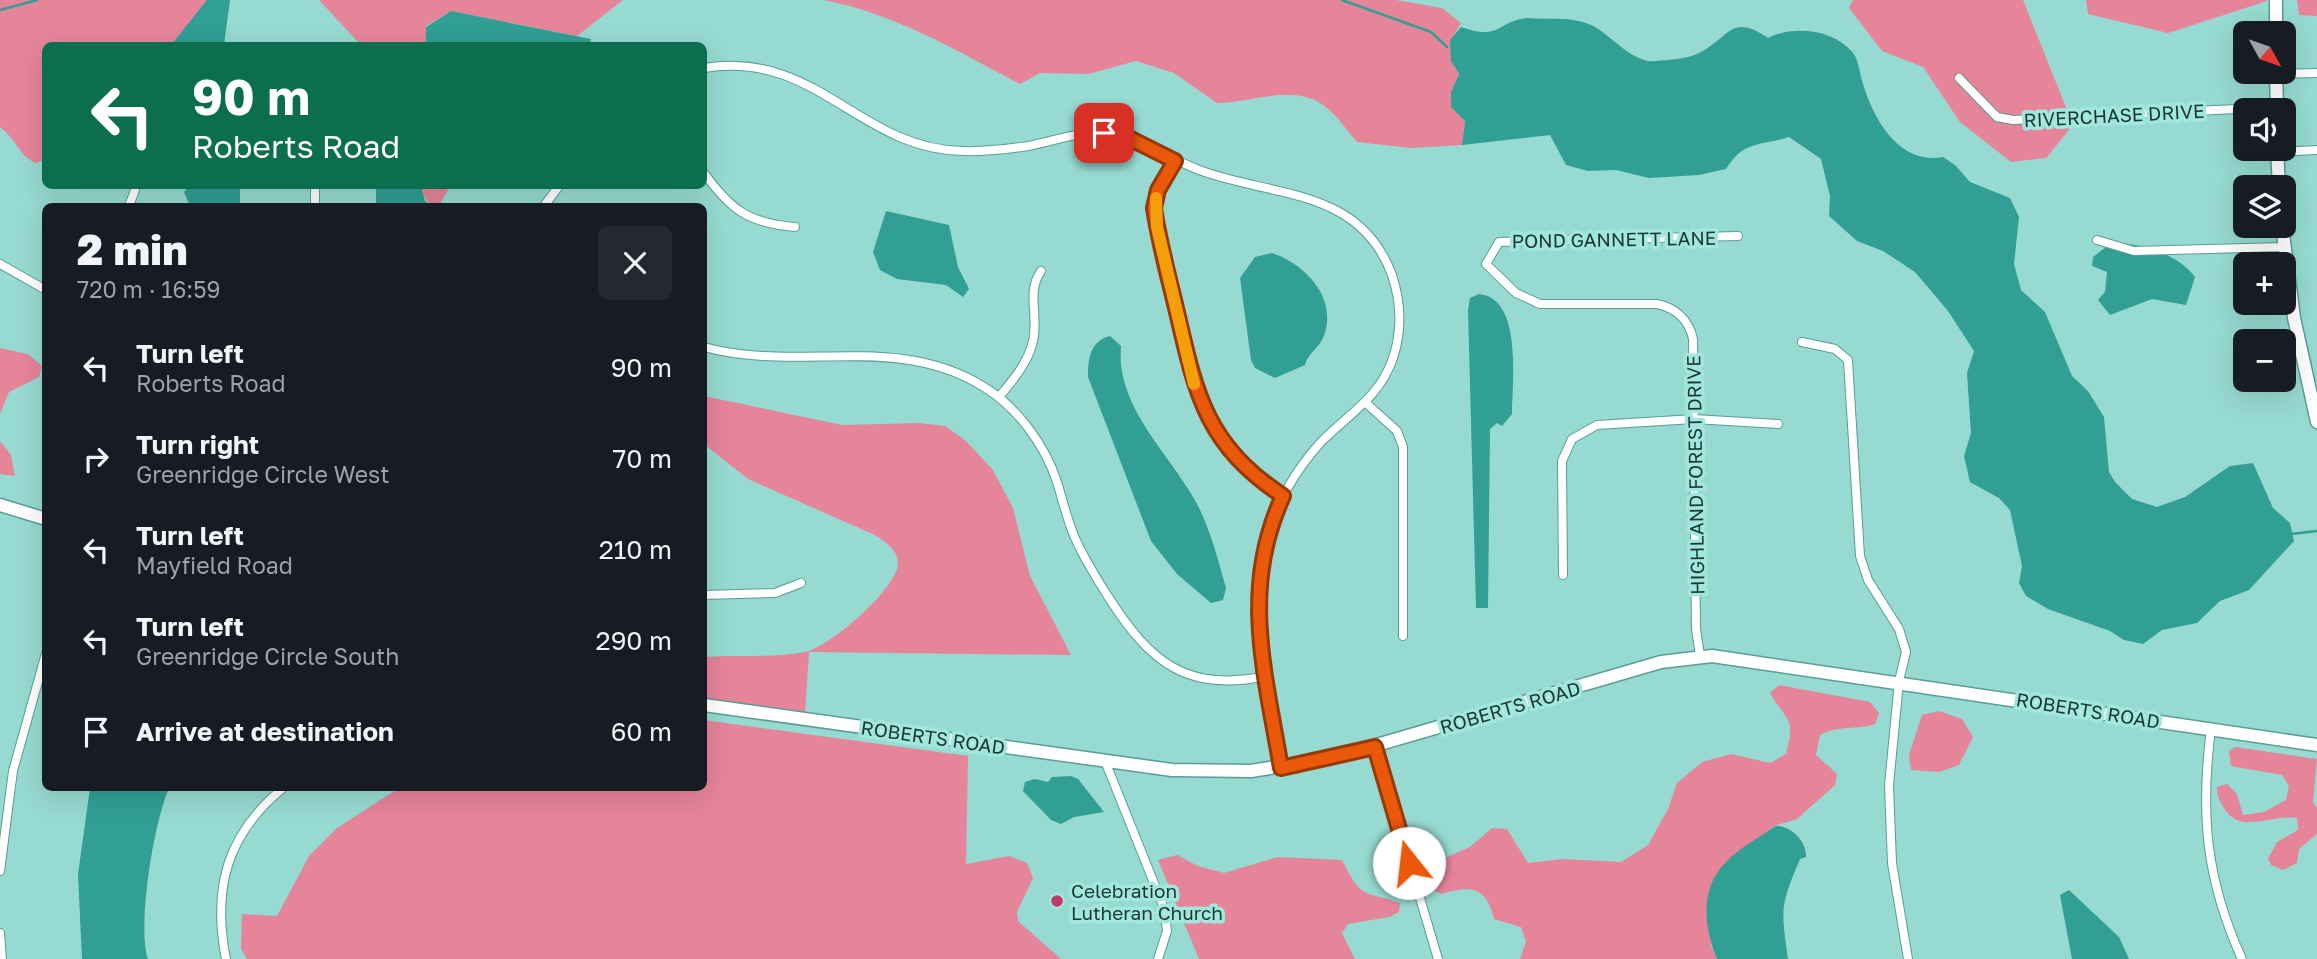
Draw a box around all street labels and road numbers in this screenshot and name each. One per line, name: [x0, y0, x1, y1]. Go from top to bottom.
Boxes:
street label: RIVERCHASE DRIVE: [2023, 99, 2205, 131]
street label: POND GANNETT LANE: [1511, 226, 1717, 252]
street label: HIGHLAND FOREST DRIVE: [1681, 355, 1709, 595]
street label: ROBERTS ROAD: [1437, 676, 1583, 738]
street label: ROBERTS ROAD: [2015, 687, 2161, 733]
street label: ROBERTS ROAD: [860, 716, 1006, 758]

